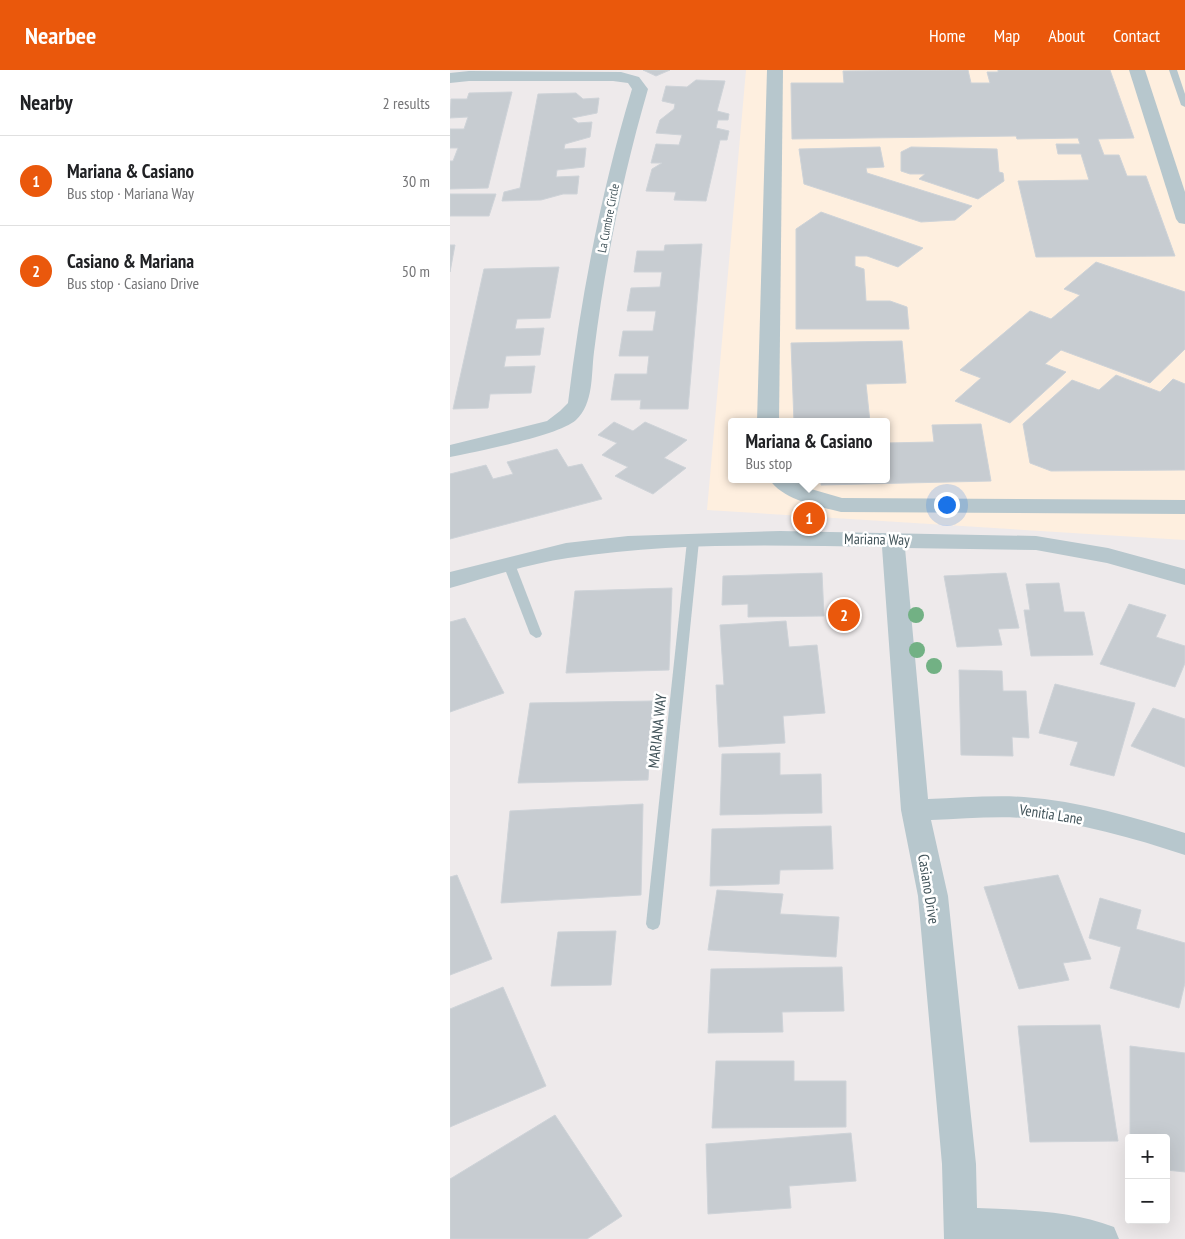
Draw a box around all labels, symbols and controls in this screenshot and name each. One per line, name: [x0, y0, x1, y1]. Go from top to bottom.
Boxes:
text: Nearbee: [25, 20, 96, 51]
text: Home: [929, 24, 966, 47]
text: Map: [994, 24, 1020, 47]
text: About: [1048, 24, 1085, 47]
text: Contact: [1113, 24, 1160, 47]
text: Nearby: [20, 89, 73, 116]
text: 2 results: [383, 93, 430, 113]
text: Mariana & Casiano: [67, 159, 194, 183]
text: 1: [32, 171, 40, 191]
text: 30 m: [402, 171, 430, 191]
street label: La Cumbre Circle: [594, 182, 622, 254]
text: Bus stop · Mariana Way: [67, 183, 194, 203]
text: Casiano & Mariana: [67, 249, 194, 273]
text: 2: [32, 261, 40, 281]
text: 50 m: [402, 261, 430, 281]
text: Bus stop · Casiano Drive: [67, 273, 199, 293]
popup: [728, 418, 890, 483]
text: Mariana & Casiano: [746, 429, 872, 453]
text: Bus stop: [746, 453, 792, 473]
your location: [934, 492, 960, 518]
pin: 1: [793, 499, 825, 537]
street label: Mariana Way: [844, 529, 910, 549]
pin: 2: [828, 596, 860, 634]
street label: MARIANA WAY: [644, 693, 670, 769]
street label: Venitia Lane: [1017, 799, 1084, 828]
street label: Casiano Drive: [914, 853, 944, 925]
map controls: [1125, 1134, 1170, 1224]
button: +: [1125, 1134, 1170, 1179]
button: −: [1125, 1179, 1170, 1224]

